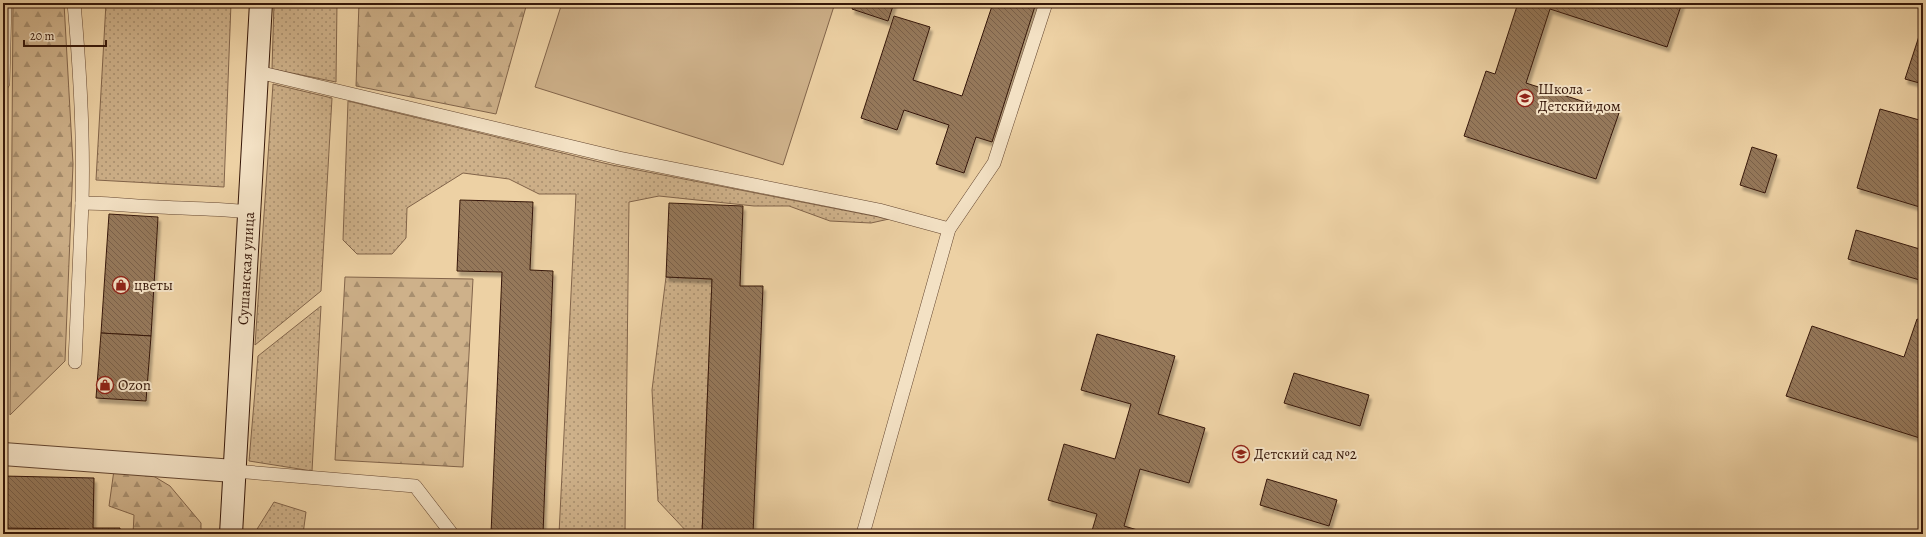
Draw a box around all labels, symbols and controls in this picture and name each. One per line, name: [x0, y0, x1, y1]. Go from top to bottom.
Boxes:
scale bar: [24, 22, 106, 48]
text: 20 m: [30, 28, 54, 44]
place label: Школа - Детский дом: [1538, 79, 1621, 116]
school or university icon: Школа - Детский дом: [1515, 88, 1535, 108]
street label: Сушанская улица: [233, 211, 259, 326]
shop icon: цветы: [111, 275, 131, 295]
place label: цветы: [134, 275, 173, 295]
shop icon: Ozon: [95, 375, 115, 395]
place label: Ozon: [118, 375, 151, 395]
school or university icon: Детский сад №2: [1231, 444, 1251, 464]
place label: Детский сад №2: [1254, 444, 1357, 464]

